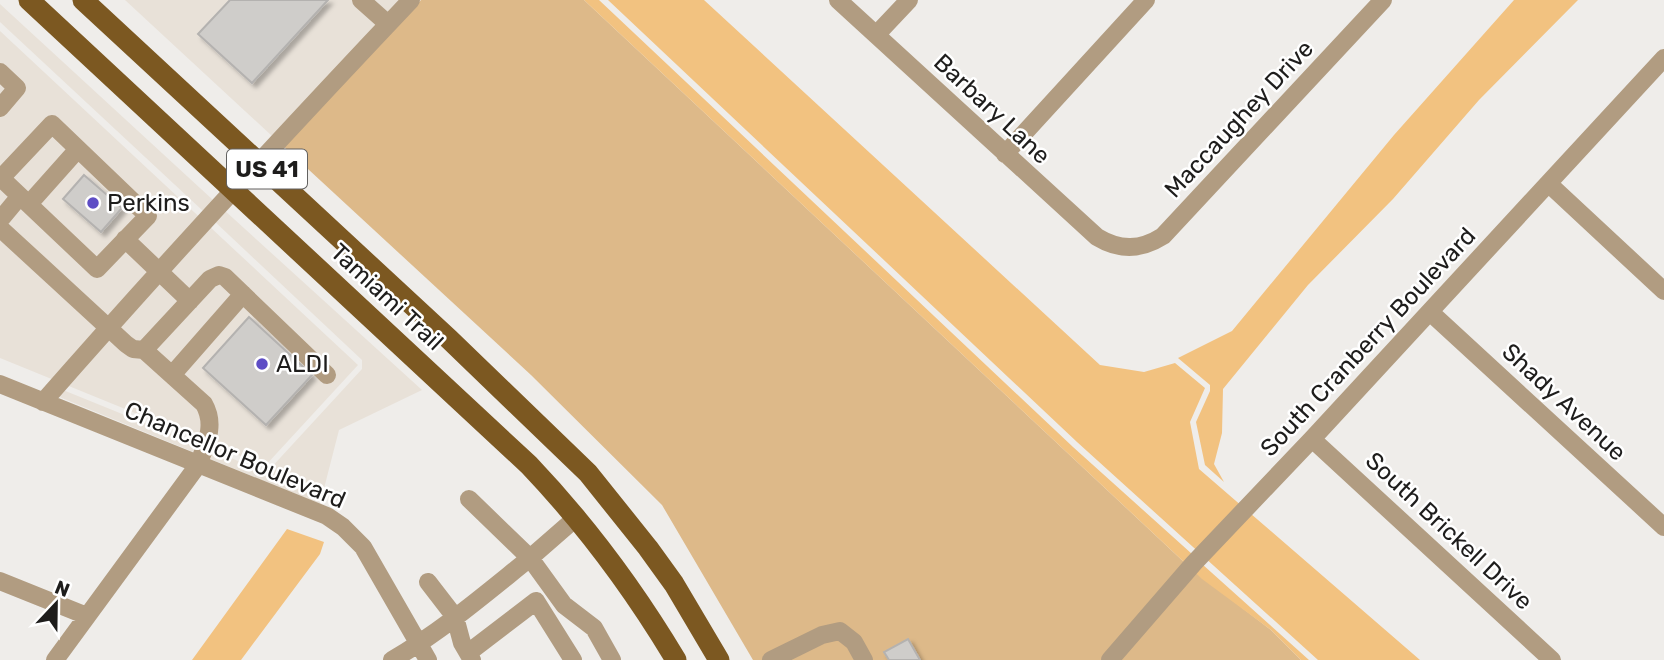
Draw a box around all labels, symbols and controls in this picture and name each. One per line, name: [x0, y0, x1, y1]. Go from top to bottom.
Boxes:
street label: Maccaughey Drive: [1159, 35, 1319, 203]
street label: Barbary Lane: [928, 48, 1056, 170]
road number: US 41: [227, 150, 307, 188]
place label: Perkins: [107, 189, 190, 217]
marker: Perkins: [85, 195, 101, 211]
street label: South Cranberry Boulevard: [1255, 222, 1481, 462]
street label: Tamiami Trail: [325, 238, 449, 356]
street label: Shady Avenue: [1496, 338, 1632, 466]
place label: ALDI: [276, 350, 329, 378]
marker: ALDI: [254, 356, 270, 372]
street label: Chancellor Boulevard: [120, 396, 350, 514]
street label: South Brickell Drive: [1360, 446, 1538, 616]
north arrow: [21, 569, 91, 639]
text: N: [52, 575, 73, 602]

